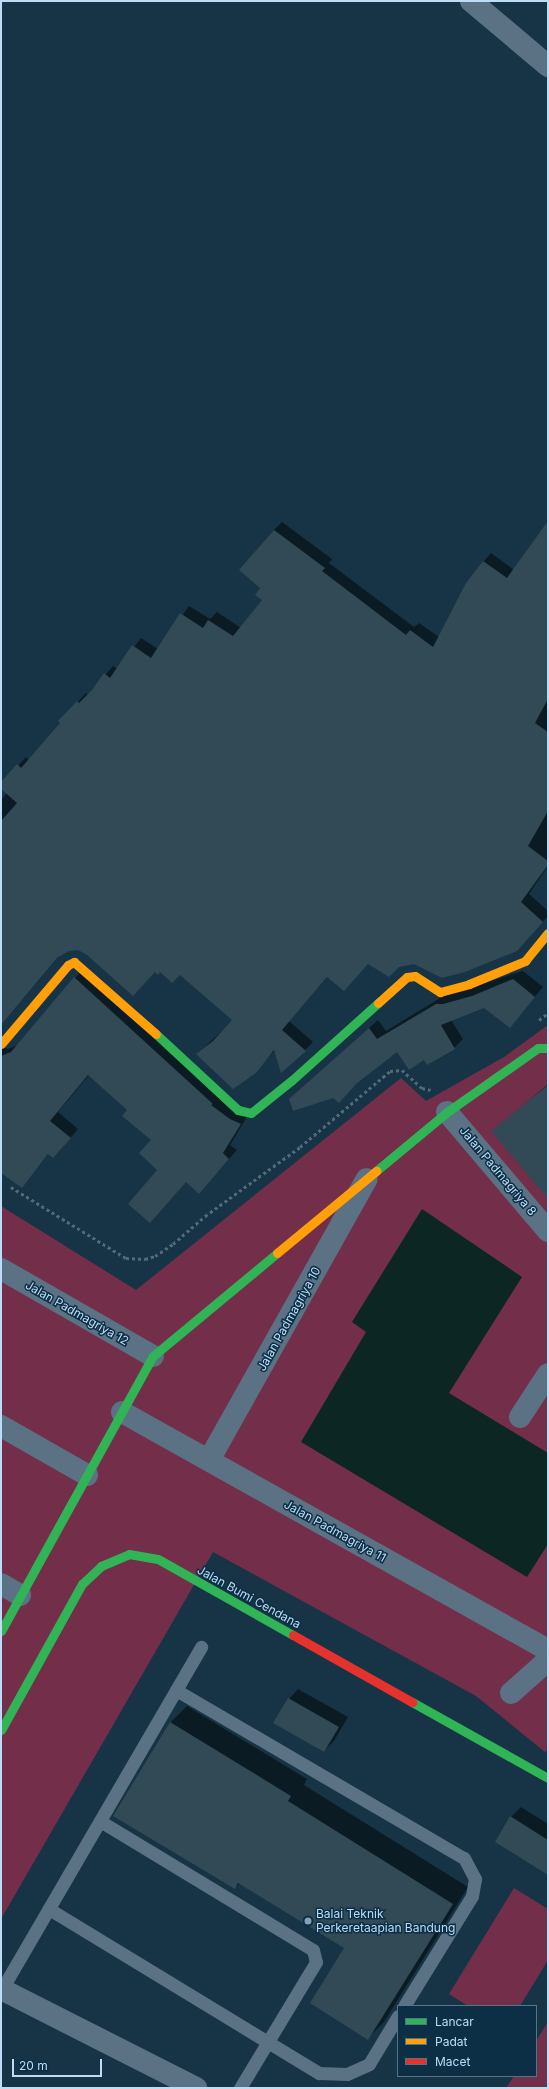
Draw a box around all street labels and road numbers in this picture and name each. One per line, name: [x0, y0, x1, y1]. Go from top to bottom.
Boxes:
street label: Jalan Padmagriya 8: [457, 1124, 539, 1218]
street label: Jalan Padmagriya 10: [254, 1264, 324, 1374]
street label: Jalan Padmagriya 12: [23, 1278, 131, 1348]
street label: Jalan Padmagriya 11: [282, 1497, 388, 1565]
street label: Jalan Bumi Cendana: [195, 1563, 303, 1631]

